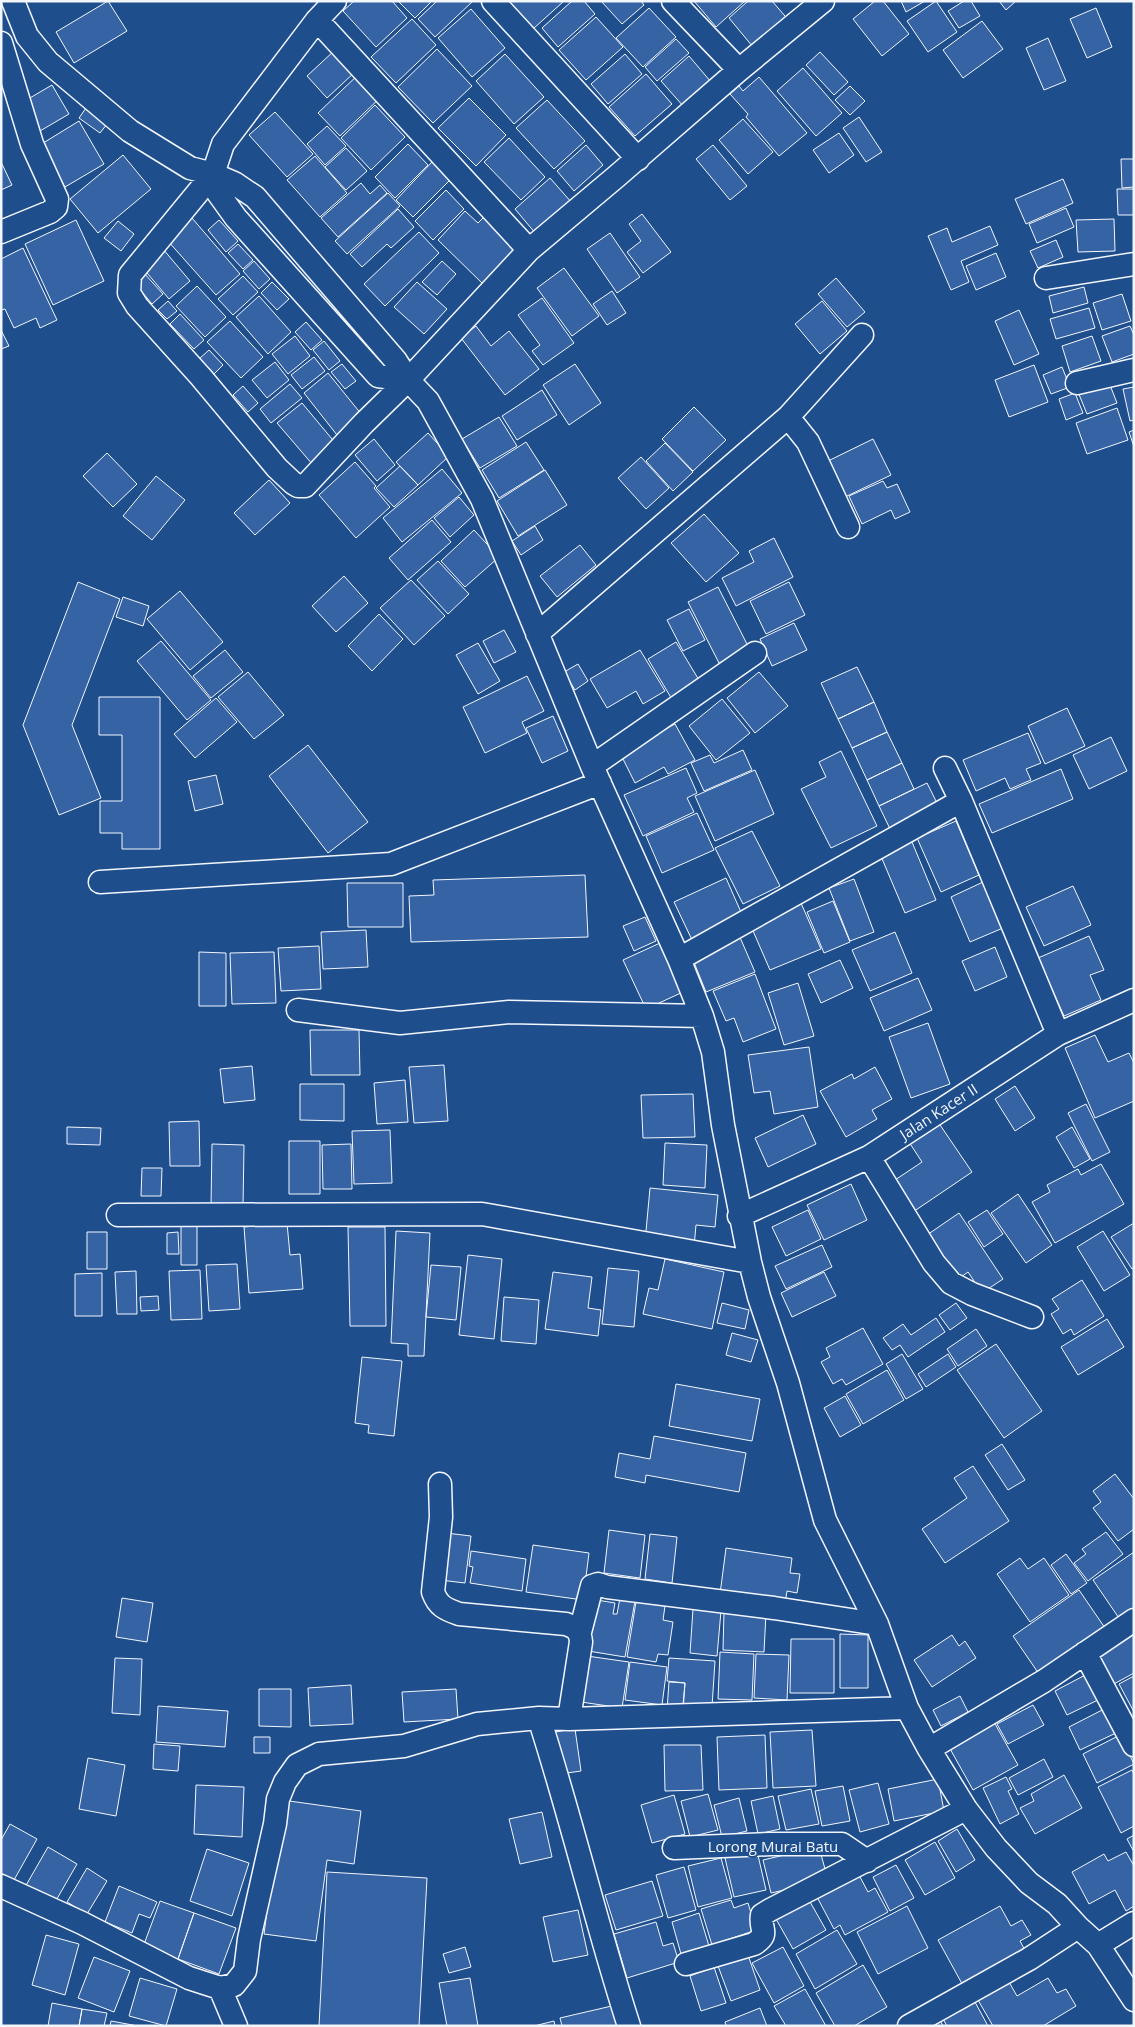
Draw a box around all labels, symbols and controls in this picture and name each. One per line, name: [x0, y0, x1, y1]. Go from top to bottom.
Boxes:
street label: Jalan Kacer II: [894, 1079, 981, 1145]
street label: Lorong Murai Batu: [708, 1836, 838, 1856]

